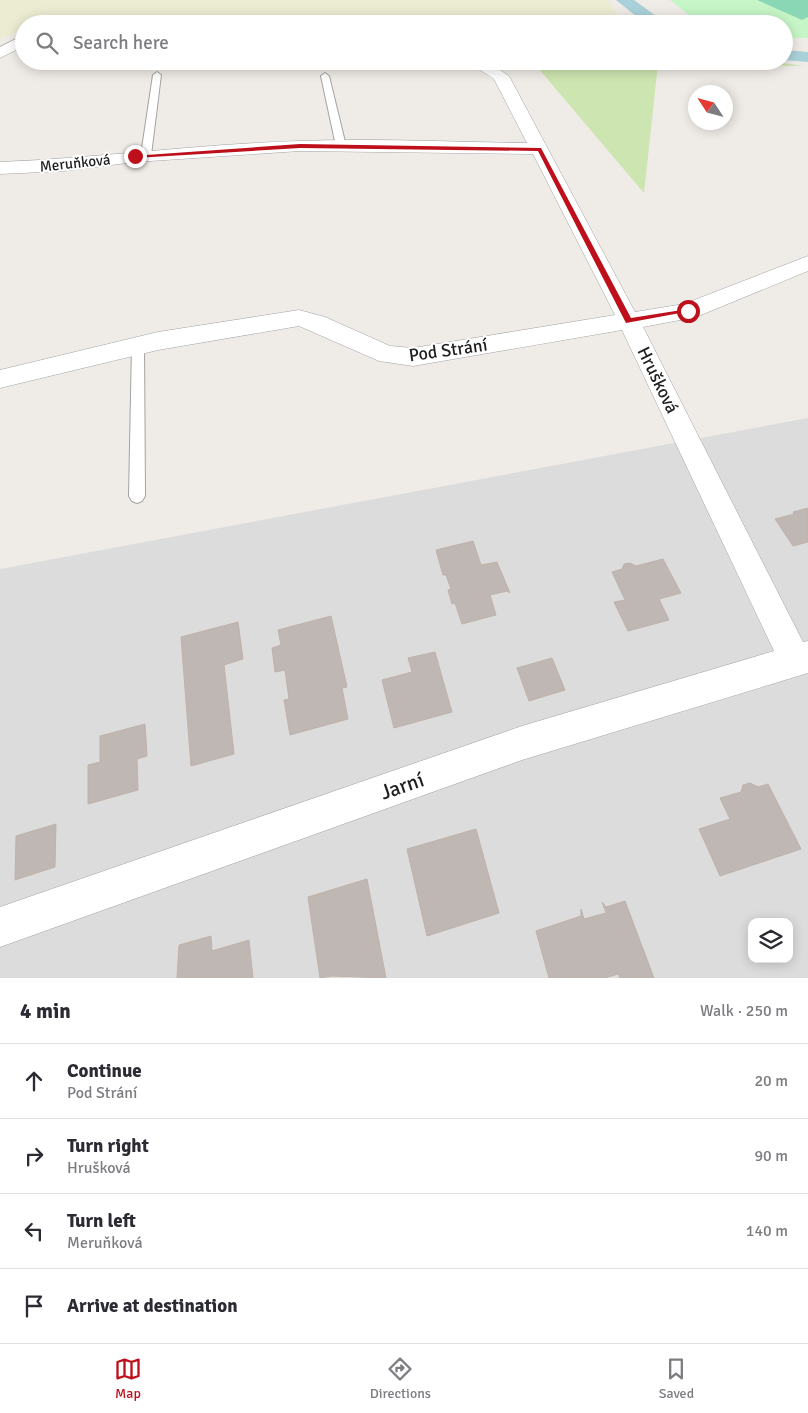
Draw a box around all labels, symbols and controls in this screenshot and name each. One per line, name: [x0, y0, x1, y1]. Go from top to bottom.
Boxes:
search box: [15, 15, 793, 70]
icon: search: [33, 29, 61, 57]
text: Search here: [73, 31, 169, 55]
north arrow: [688, 85, 733, 130]
route end: [124, 145, 147, 168]
street label: Meruňková: [39, 150, 111, 176]
route start: [677, 300, 700, 323]
street label: Pod Strání: [407, 334, 489, 366]
street label: Hrušková: [632, 343, 684, 417]
street label: Jarní: [377, 766, 428, 806]
map controls: [748, 918, 793, 963]
button: layers: [748, 918, 793, 963]
text: 4 min: [20, 998, 71, 1024]
text: Walk · 250 m: [700, 1001, 788, 1021]
text: Continue: [67, 1059, 142, 1083]
icon: ahead: [20, 1067, 48, 1095]
text: 20 m: [754, 1071, 788, 1091]
text: Pod Strání: [67, 1083, 137, 1103]
text: Turn right: [67, 1134, 149, 1158]
icon: right: [20, 1142, 48, 1170]
text: 90 m: [754, 1146, 788, 1166]
text: Hrušková: [67, 1158, 131, 1178]
text: Turn left: [67, 1209, 136, 1233]
icon: left: [20, 1217, 48, 1245]
text: 140 m: [746, 1221, 788, 1241]
text: Meruňková: [67, 1233, 143, 1253]
icon: arrive: [20, 1292, 48, 1320]
text: Arrive at destination: [67, 1294, 238, 1318]
tab: Map: [114, 1355, 142, 1402]
tab: Directions: [370, 1355, 431, 1402]
tab: Saved: [659, 1355, 694, 1402]

